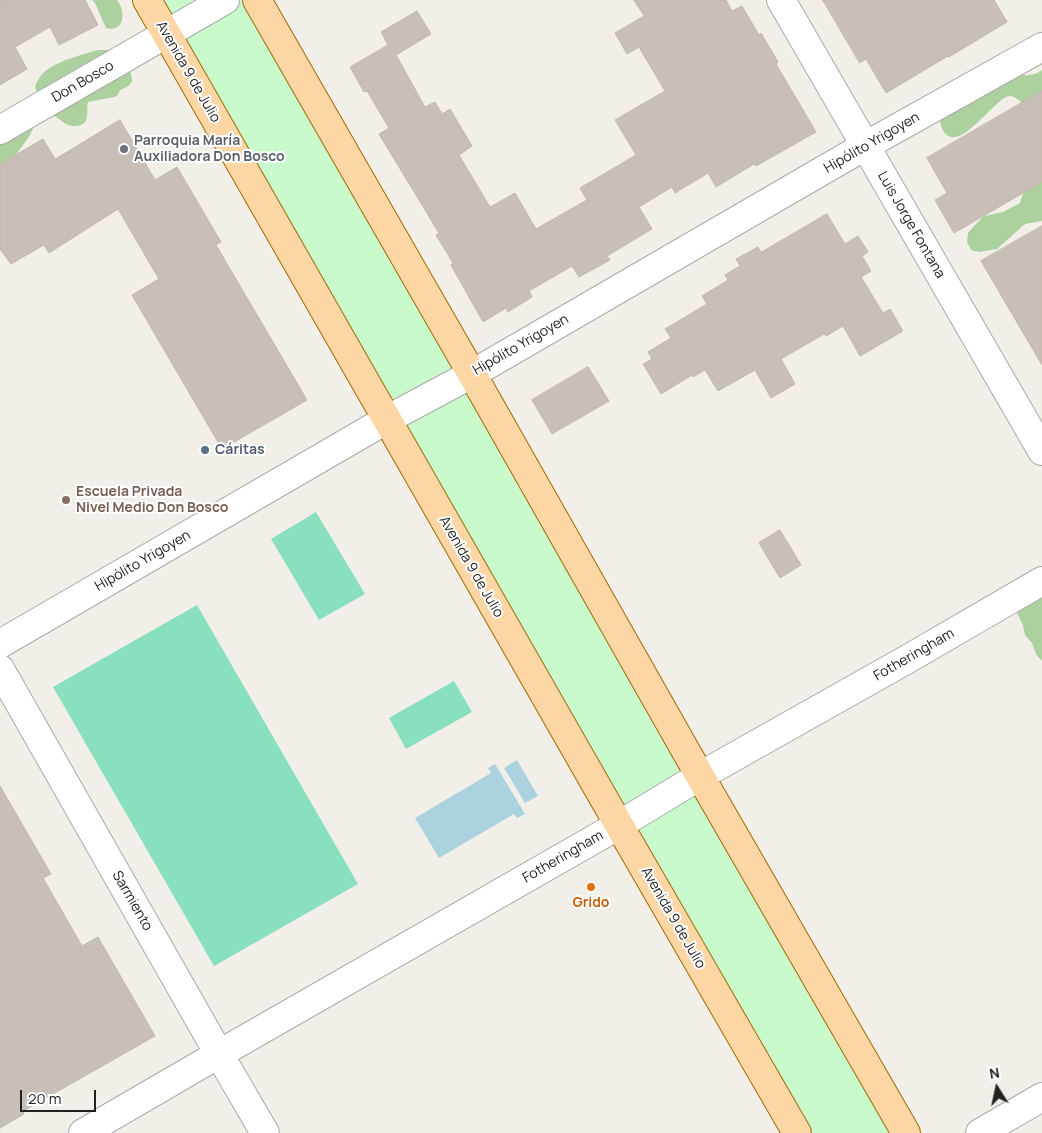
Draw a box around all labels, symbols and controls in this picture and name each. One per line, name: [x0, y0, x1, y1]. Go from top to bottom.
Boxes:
street label: Avenida 9 de Julio: [152, 18, 224, 126]
street label: Don Bosco: [49, 58, 117, 106]
street label: Hipólito Yrigoyen: [821, 109, 923, 177]
place label: Parroquia María Auxiliadora Don Bosco: [134, 133, 285, 166]
marker: Parroquia María Auxiliadora Don Bosco: [118, 143, 130, 155]
street label: Luis Jorge Fontana: [874, 169, 948, 281]
street label: Hipólito Yrigoyen: [470, 311, 572, 379]
place label: Cáritas: [215, 442, 265, 458]
marker: Cáritas: [199, 444, 211, 456]
place label: Escuela Privada Nivel Medio Don Bosco: [76, 484, 228, 516]
marker: Escuela Privada Nivel Medio Don Bosco: [60, 494, 72, 506]
street label: Avenida 9 de Julio: [435, 513, 507, 621]
street label: Hipólito Yrigoyen: [92, 527, 194, 595]
street label: Fotheringham: [871, 625, 957, 685]
street label: Fotheringham: [520, 827, 606, 887]
street label: Avenida 9 de Julio: [637, 864, 709, 972]
street label: Sarmiento: [108, 868, 156, 934]
marker: Grido: [585, 881, 597, 893]
place label: Grido: [572, 895, 610, 911]
north arrow: [972, 1063, 1022, 1113]
text: N: [988, 1063, 1001, 1083]
scale bar: [22, 1080, 99, 1112]
text: 20 m: [28, 1088, 61, 1109]

